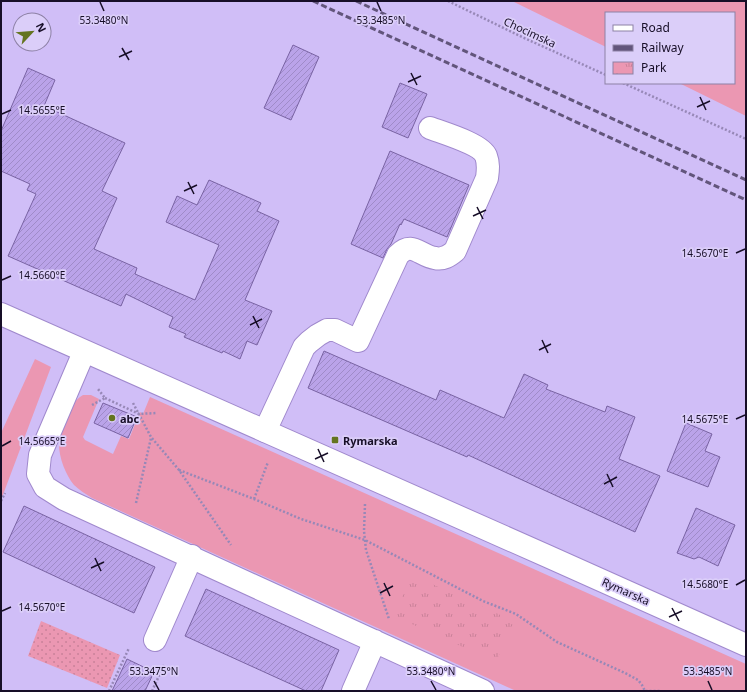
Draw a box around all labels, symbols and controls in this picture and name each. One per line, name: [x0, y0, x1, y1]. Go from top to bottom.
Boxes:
north arrow: [12, 12, 52, 52]
legend: [605, 12, 735, 84]
text: 53.3480°N: [80, 13, 128, 27]
text: 53.3485°N: [357, 13, 405, 27]
street label: Chocimska: [501, 13, 559, 51]
text: Road: [641, 19, 670, 36]
text: N: [33, 20, 50, 35]
text: Railway: [641, 39, 685, 56]
text: Park: [641, 59, 667, 76]
text: 14.5655°E: [19, 103, 65, 117]
text: 14.5670°E: [682, 246, 728, 260]
text: 14.5660°E: [19, 268, 65, 282]
place label: abc: [120, 411, 140, 426]
text: 14.5675°E: [682, 412, 728, 426]
marker: abc: [107, 413, 117, 423]
place label: Rymarska: [343, 433, 398, 448]
text: 14.5665°E: [19, 434, 65, 448]
marker: Rymarska: [330, 435, 340, 445]
street label: Rymarska: [600, 574, 652, 608]
text: 14.5680°E: [682, 577, 728, 591]
text: 14.5670°E: [19, 600, 65, 614]
text: 53.3475°N: [130, 664, 178, 678]
text: 53.3480°N: [407, 664, 455, 678]
text: 53.3485°N: [684, 664, 732, 678]

